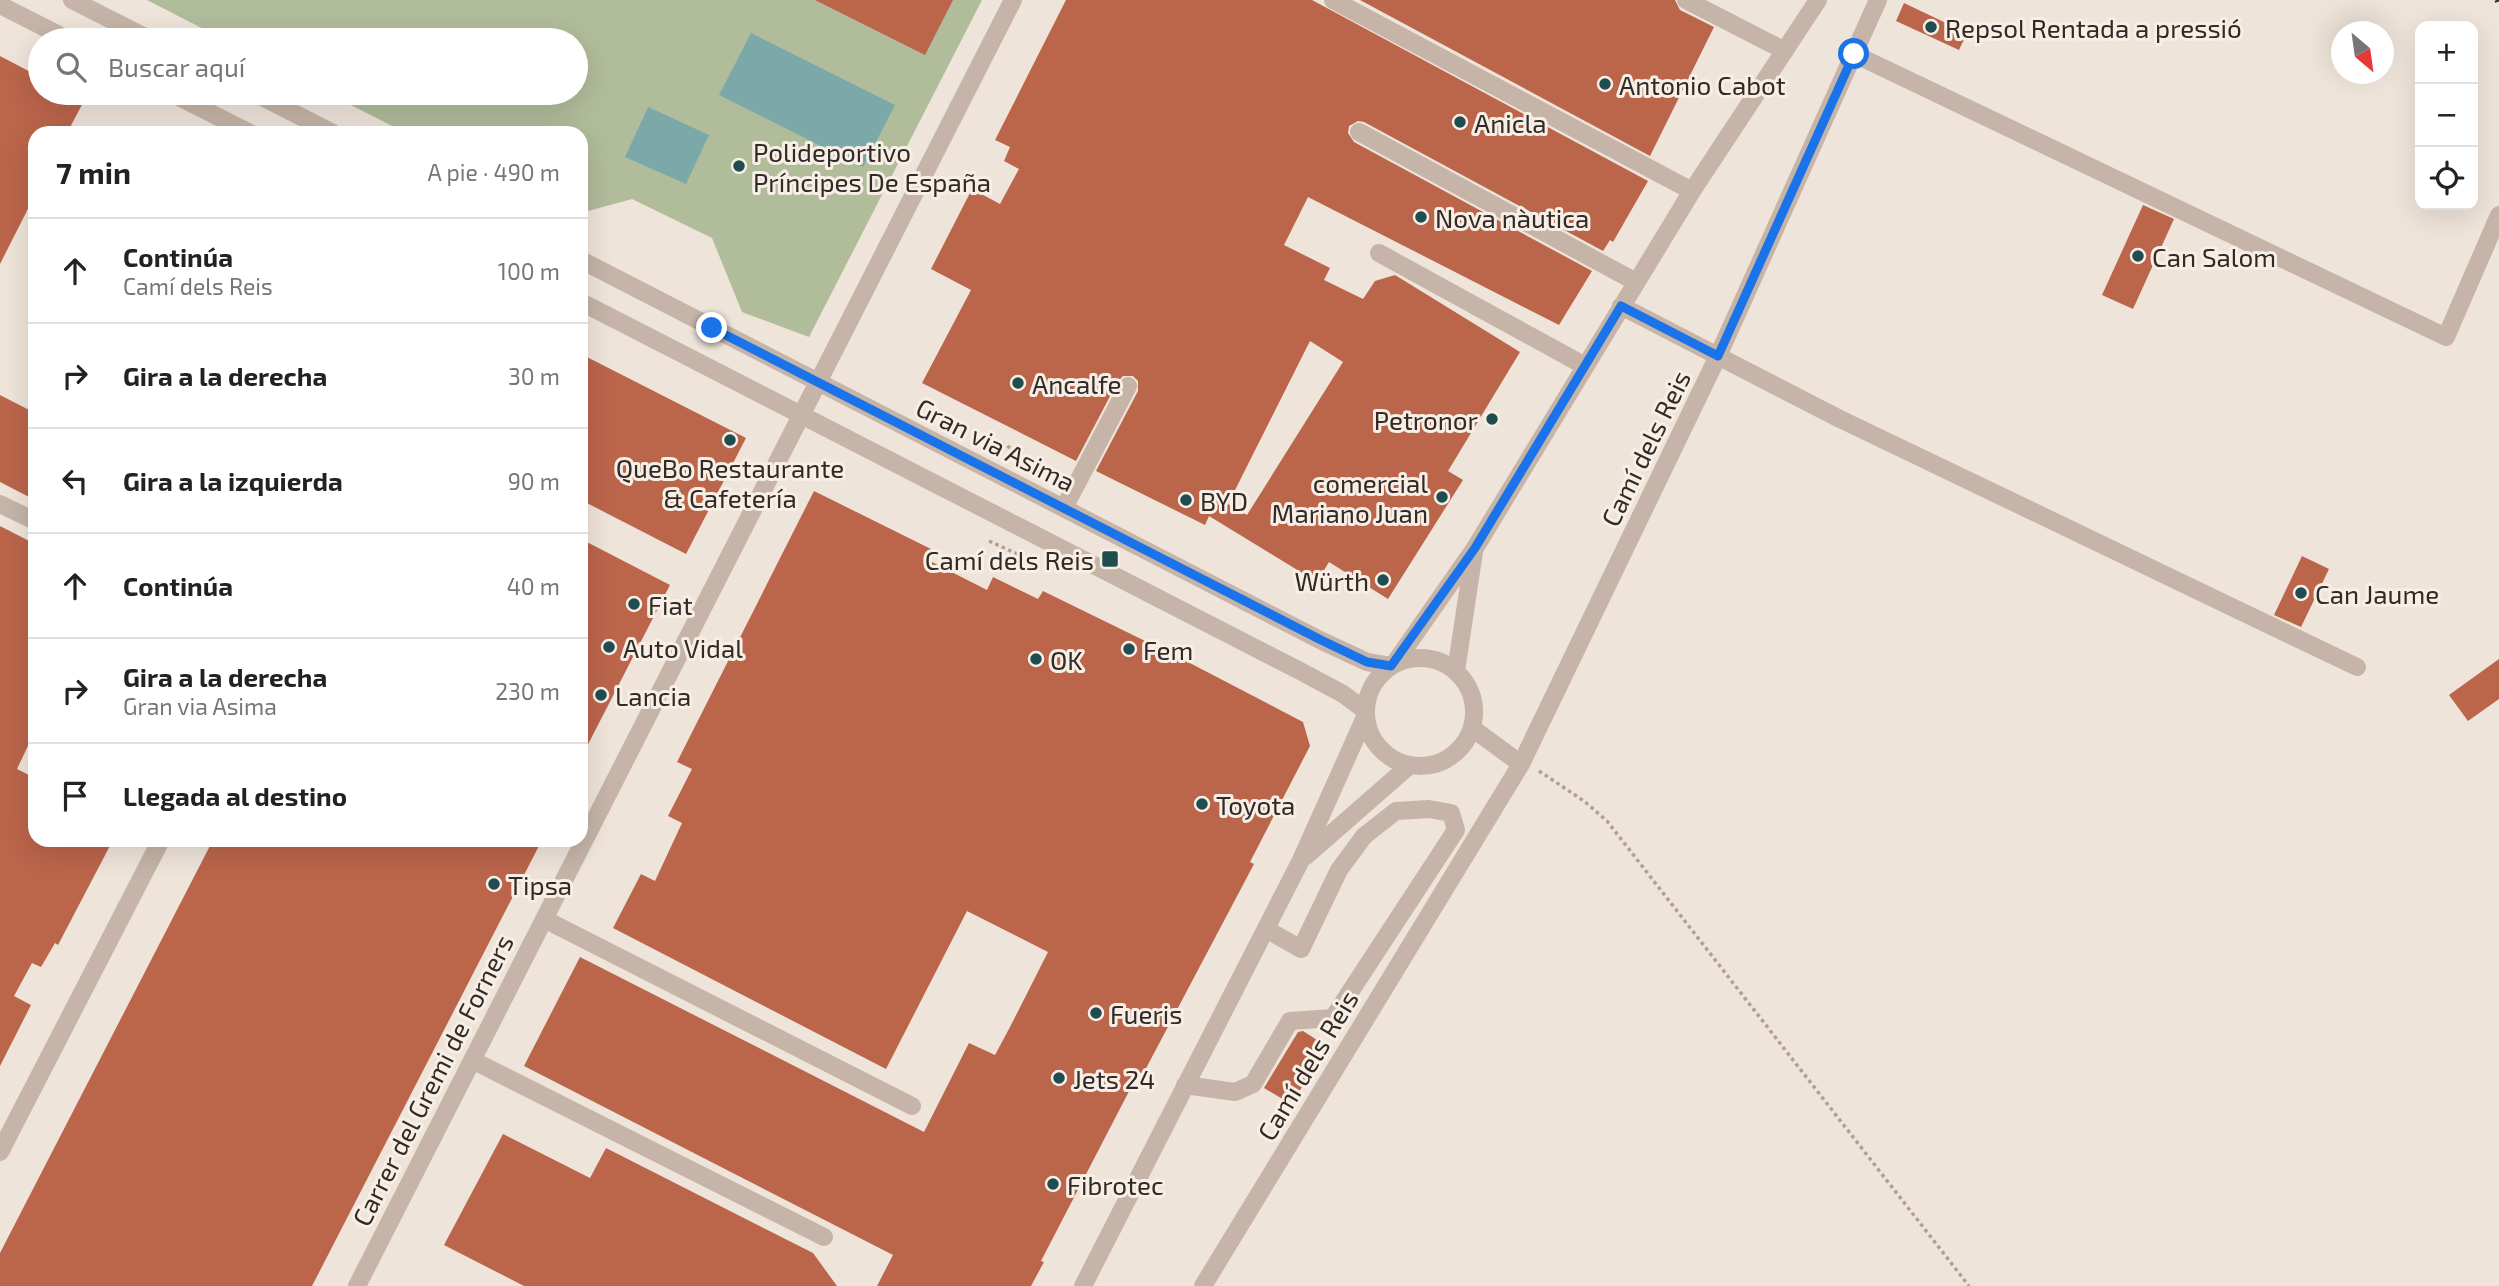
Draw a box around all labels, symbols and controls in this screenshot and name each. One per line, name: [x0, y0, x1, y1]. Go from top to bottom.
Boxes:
place label: Repsol Rentada a pressió: [1945, 12, 2242, 43]
marker: Repsol Rentada a pressió: [1923, 19, 1939, 35]
north arrow: [2331, 21, 2394, 84]
map controls: [2415, 21, 2478, 210]
button: +: [2415, 21, 2478, 84]
search box: [28, 28, 588, 105]
route start: [1838, 38, 1869, 69]
icon: search: [52, 48, 90, 86]
text: Buscar aquí: [108, 51, 245, 82]
place label: Antonio Cabot: [1619, 69, 1786, 100]
marker: Antonio Cabot: [1597, 76, 1613, 92]
button: −: [2415, 84, 2478, 147]
place label: Anicla: [1474, 107, 1546, 138]
marker: Anicla: [1452, 114, 1468, 130]
place label: Polideportivo Príncipes De España: [753, 136, 991, 197]
button: locate: [2415, 147, 2478, 210]
text: 7 min: [56, 154, 131, 190]
text: A pie · 490 m: [428, 158, 560, 186]
marker: Polideportivo Príncipes De España: [731, 158, 747, 174]
place label: Nova nàutica: [1435, 202, 1589, 233]
marker: Nova nàutica: [1413, 209, 1429, 225]
text: Continúa: [123, 241, 233, 272]
place label: Can Salom: [2152, 241, 2276, 272]
marker: Can Salom: [2130, 248, 2146, 264]
icon: ahead: [56, 252, 94, 290]
text: 100 m: [498, 257, 560, 285]
text: Camí dels Reis: [123, 272, 273, 300]
route end: [696, 312, 727, 343]
icon: right: [56, 357, 94, 395]
text: Gira a la derecha: [123, 360, 327, 391]
text: 30 m: [508, 362, 560, 390]
street label: Camí dels Reis: [1594, 365, 1696, 531]
place label: Ancalfe: [1032, 368, 1122, 399]
marker: Ancalfe: [1010, 375, 1026, 391]
street label: Gran via Asima: [911, 391, 1081, 497]
place label: Petronor: [1374, 404, 1478, 435]
marker: Petronor: [1484, 411, 1500, 427]
marker: QueBo Restaurante & Cafetería: [722, 432, 738, 448]
place label: QueBo Restaurante & Cafetería: [616, 452, 844, 513]
icon: left: [56, 462, 94, 500]
text: Gira a la izquierda: [123, 465, 343, 496]
text: 90 m: [508, 467, 560, 495]
place label: comercial Mariano Juan: [1272, 467, 1428, 528]
place label: BYD: [1200, 485, 1248, 516]
marker: comercial Mariano Juan: [1434, 489, 1450, 505]
marker: BYD: [1178, 492, 1194, 508]
place label: Camí dels Reis: [925, 544, 1094, 575]
marker: Camí dels Reis: [1100, 549, 1120, 569]
place label: Würth: [1294, 565, 1369, 596]
icon: ahead: [56, 567, 94, 605]
text: Continúa: [123, 570, 233, 601]
text: 40 m: [507, 572, 560, 600]
marker: Würth: [1375, 572, 1391, 588]
place label: Can Jaume: [2315, 578, 2439, 609]
marker: Can Jaume: [2293, 585, 2309, 601]
place label: Fiat: [648, 589, 693, 620]
marker: Fiat: [626, 596, 642, 612]
place label: Auto Vidal: [623, 632, 743, 663]
place label: Fem: [1143, 634, 1193, 665]
marker: Auto Vidal: [601, 639, 617, 655]
marker: Fem: [1121, 641, 1137, 657]
place label: OK: [1050, 644, 1083, 675]
marker: OK: [1028, 651, 1044, 667]
text: Gira a la derecha: [123, 661, 327, 692]
icon: right: [56, 672, 94, 710]
text: 230 m: [495, 677, 560, 705]
place label: Lancia: [615, 680, 691, 711]
marker: Lancia: [593, 687, 609, 703]
text: Gran via Asima: [123, 692, 277, 720]
icon: arrive: [56, 777, 94, 815]
text: Llegada al destino: [123, 780, 347, 811]
place label: Toyota: [1216, 789, 1295, 820]
marker: Toyota: [1194, 796, 1210, 812]
place label: Tipsa: [508, 869, 572, 900]
marker: Tipsa: [486, 876, 502, 892]
street label: Carrer del Gremi de Forners: [345, 929, 519, 1231]
street label: Camí dels Reis: [1250, 984, 1364, 1146]
place label: Fueris: [1110, 998, 1182, 1029]
marker: Fueris: [1088, 1005, 1104, 1021]
place label: Jets 24: [1073, 1063, 1155, 1094]
marker: Jets 24: [1051, 1070, 1067, 1086]
place label: Fibrotec: [1067, 1169, 1164, 1200]
marker: Fibrotec: [1045, 1176, 1061, 1192]

